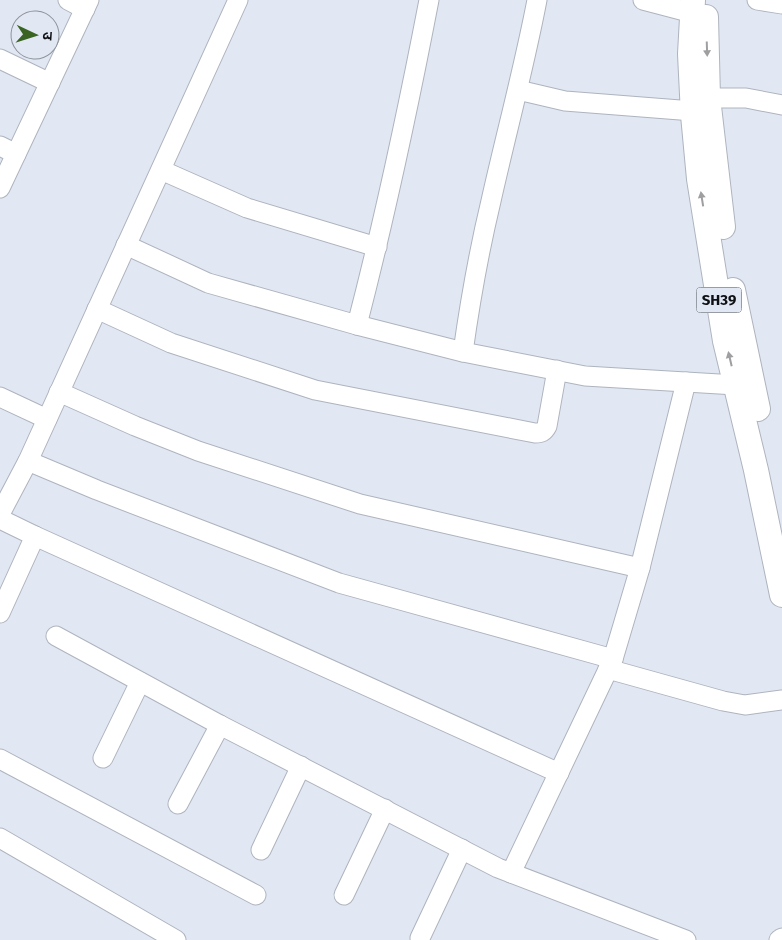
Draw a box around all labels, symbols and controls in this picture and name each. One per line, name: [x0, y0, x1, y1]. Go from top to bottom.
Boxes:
north arrow: [10, 10, 60, 60]
text: उ: [39, 31, 56, 41]
one-way arrow: [703, 41, 711, 57]
one-way arrow: [698, 191, 706, 207]
road number: SH39: [696, 288, 742, 312]
one-way arrow: [726, 352, 734, 367]

